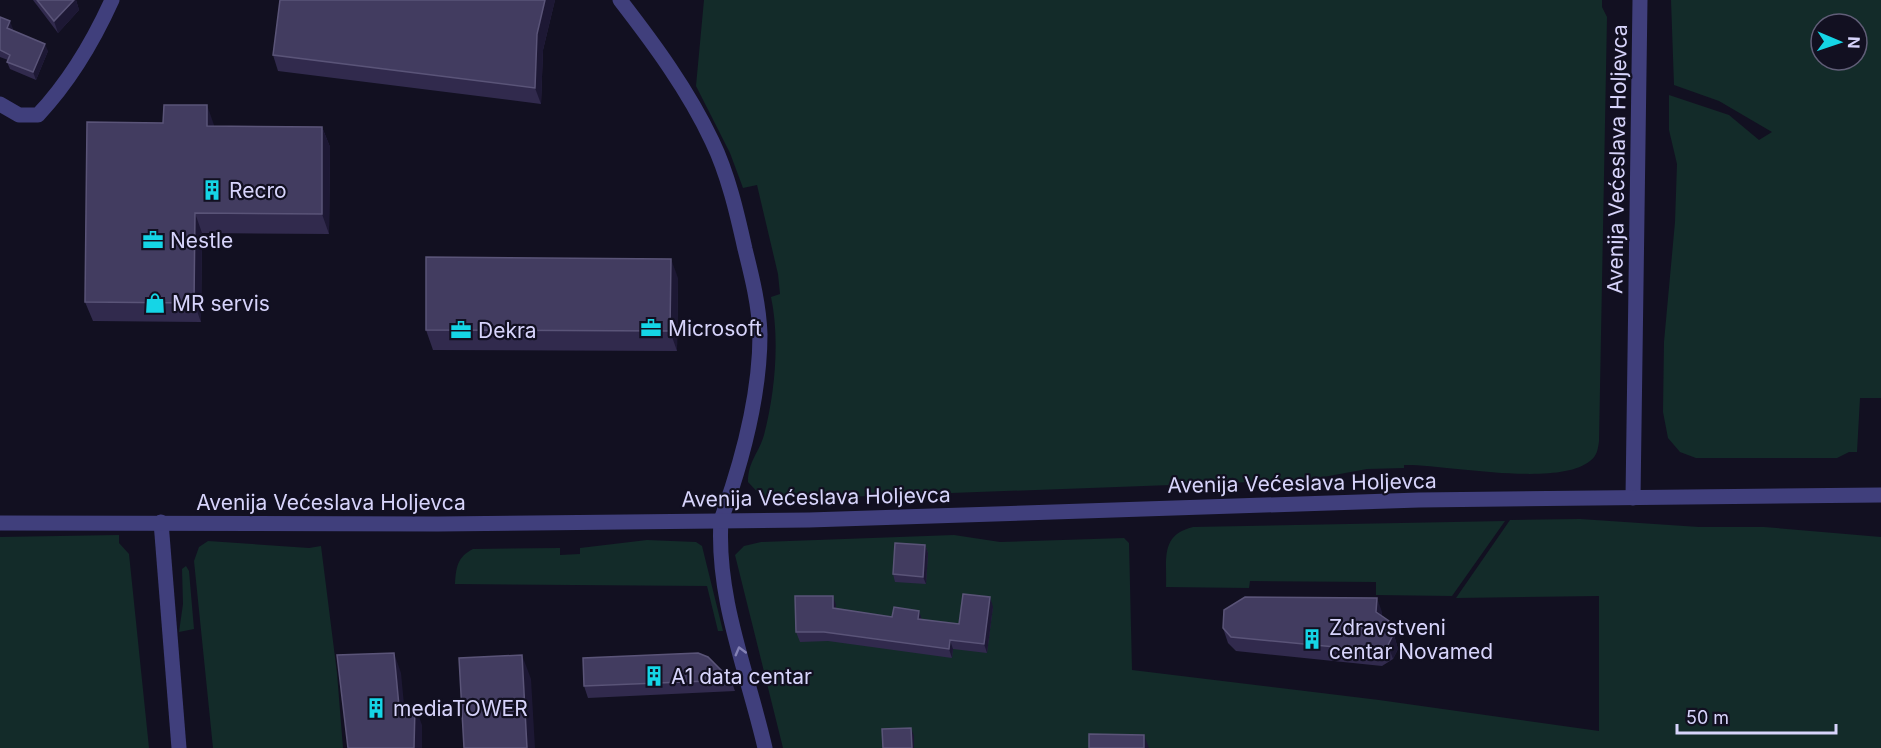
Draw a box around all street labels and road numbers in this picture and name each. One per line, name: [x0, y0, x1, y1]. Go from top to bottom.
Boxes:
street label: Avenija Većeslava Holjevca: [1602, 24, 1632, 294]
street label: Avenija Većeslava Holjevca: [1167, 468, 1437, 498]
street label: Avenija Većeslava Holjevca: [681, 482, 951, 512]
street label: Avenija Većeslava Holjevca: [196, 490, 466, 515]

